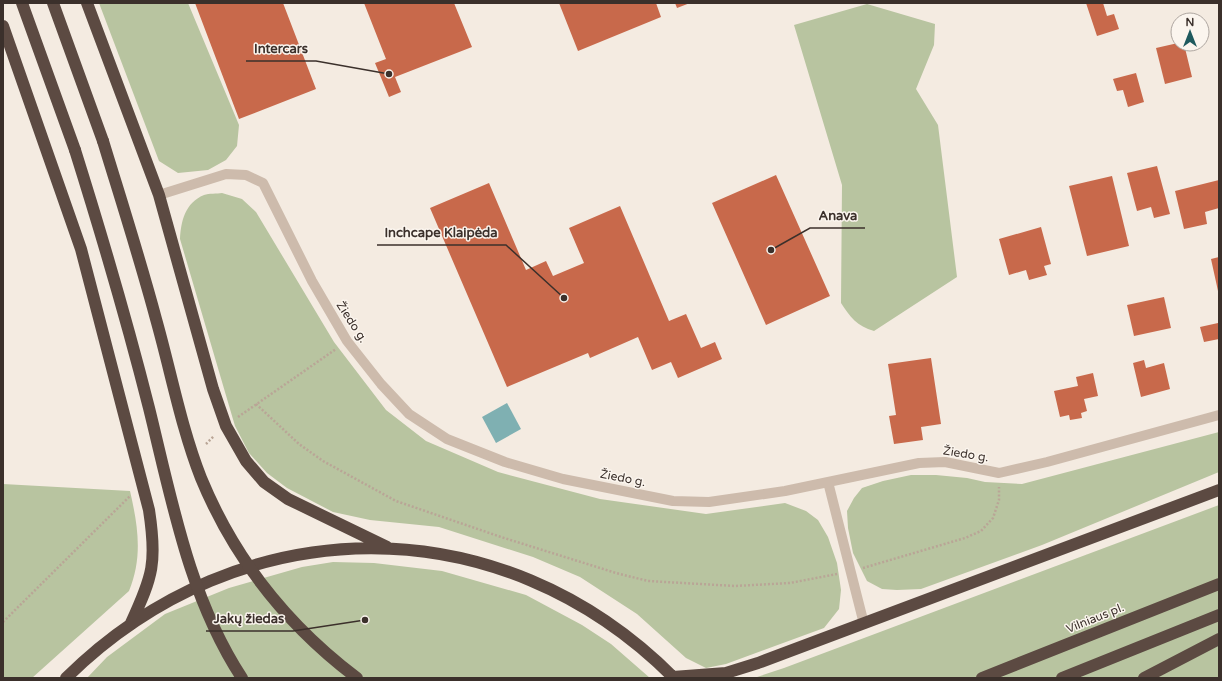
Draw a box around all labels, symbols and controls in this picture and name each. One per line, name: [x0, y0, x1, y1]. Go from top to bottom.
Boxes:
north arrow: [1170, 12, 1210, 52]
text: N: [1186, 16, 1194, 29]
callout: Intercars: [246, 36, 316, 61]
text: Intercars: [254, 41, 308, 57]
callout: Anava: [810, 203, 865, 228]
text: Anava: [819, 208, 857, 224]
callout: Inchcape Klaipėda: [377, 220, 506, 245]
text: Inchcape Klaipėda: [384, 225, 498, 241]
street label: Žiedo g.: [334, 299, 370, 345]
street label: Žiedo g.: [942, 443, 990, 465]
street label: Žiedo g.: [599, 467, 647, 489]
street label: Vilniaus pl.: [1064, 600, 1126, 636]
callout: Jakų žiedas: [206, 606, 293, 631]
text: Jakų žiedas: [213, 611, 284, 627]

